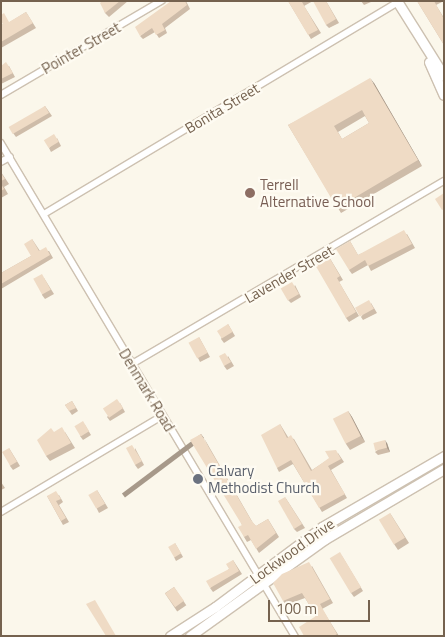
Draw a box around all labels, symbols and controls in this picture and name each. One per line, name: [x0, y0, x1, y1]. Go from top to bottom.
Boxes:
street label: Pointer Street: [38, 18, 124, 78]
street label: Bonita Street: [182, 79, 262, 137]
place label: Terrell Alternative School: [260, 175, 375, 210]
marker: Terrell Alternative School: [244, 187, 256, 199]
street label: Lavender Street: [241, 241, 337, 307]
street label: Denmark Road: [115, 345, 179, 435]
place label: Calvary Methodist Church: [208, 461, 320, 496]
marker: Calvary Methodist Church: [192, 473, 204, 485]
street label: Lockwood Drive: [246, 514, 338, 588]
scale bar: [270, 590, 372, 622]
text: 100 m: [276, 597, 317, 620]

